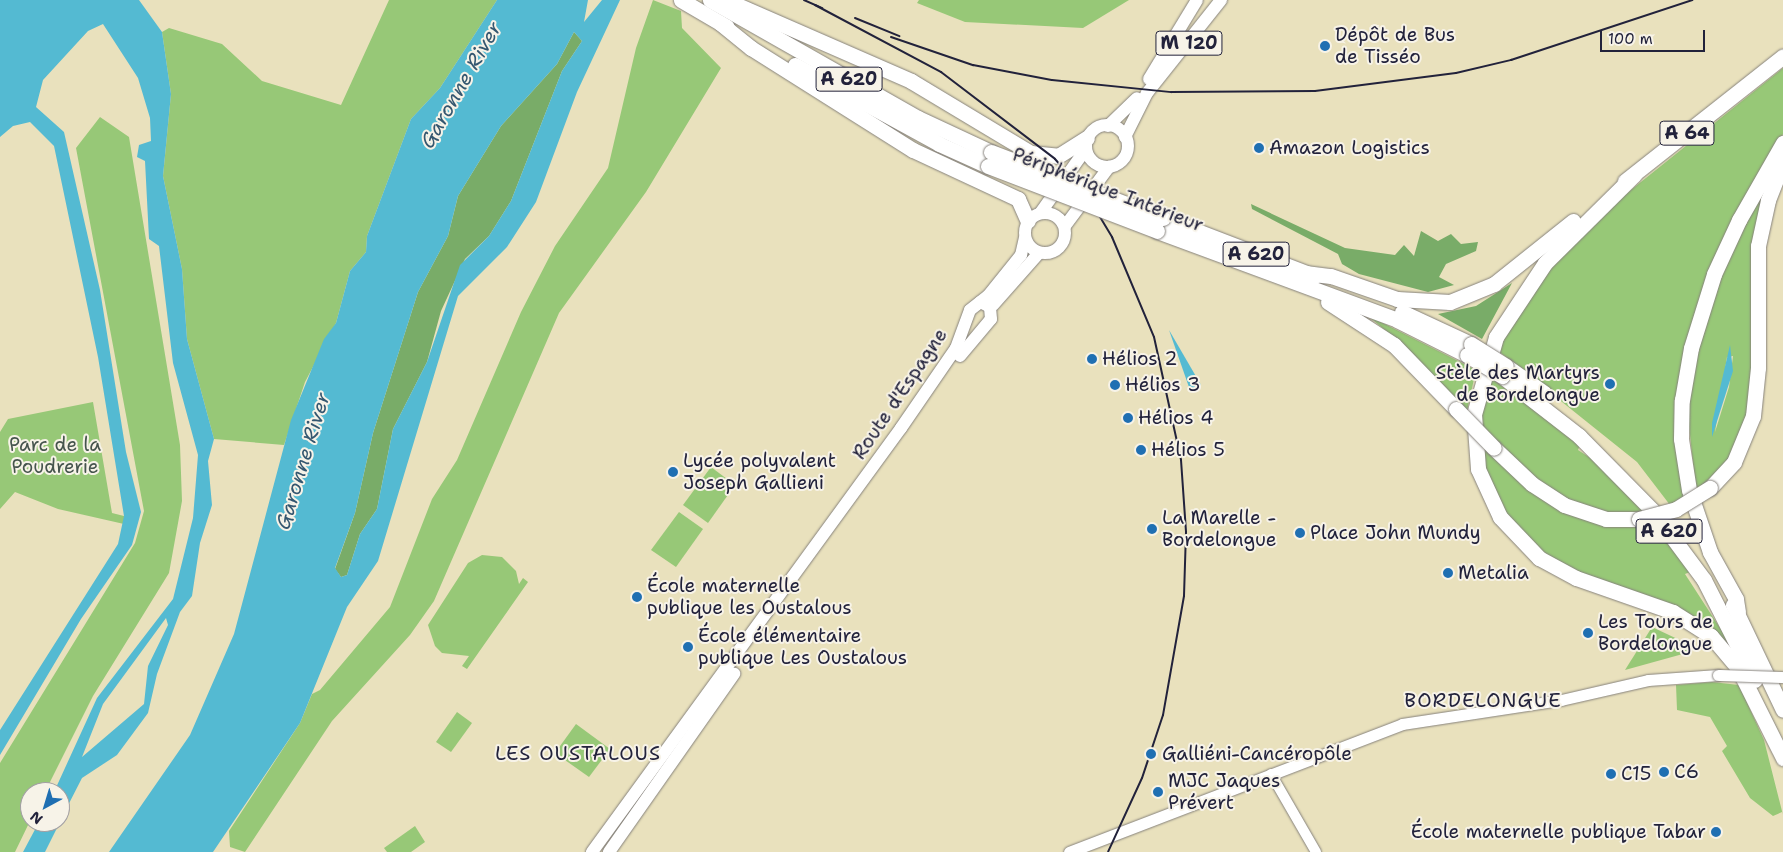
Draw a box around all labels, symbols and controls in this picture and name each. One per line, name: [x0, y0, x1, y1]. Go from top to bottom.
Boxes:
water label: Garonne River: [415, 18, 507, 152]
scale bar: [1603, 20, 1708, 52]
place label: Dépôt de Bus de Tisséo: [1335, 24, 1455, 68]
road number: M 120: [1155, 28, 1223, 58]
text: 100 m: [1608, 29, 1653, 49]
marker: Dépôt de Bus de Tisséo: [1319, 40, 1331, 52]
road number: A 620: [815, 64, 883, 95]
road number: A 64: [1658, 118, 1716, 148]
place label: Amazon Logistics: [1269, 137, 1430, 159]
marker: Amazon Logistics: [1253, 142, 1265, 154]
street label: Périphérique Intérieur: [1009, 143, 1207, 237]
road number: A 620: [1222, 238, 1290, 270]
street label: Route d'Espagne: [848, 324, 952, 464]
place label: Hélios 2: [1102, 348, 1177, 370]
marker: Hélios 2: [1086, 353, 1098, 365]
place label: Stèle des Martyrs de Bordelongue: [1436, 362, 1600, 406]
place label: Hélios 3: [1125, 374, 1200, 396]
marker: Stèle des Martyrs de Bordelongue: [1604, 378, 1616, 390]
marker: Hélios 3: [1109, 379, 1121, 391]
water label: Garonne River: [271, 390, 335, 532]
place label: Hélios 4: [1138, 407, 1213, 429]
marker: Hélios 4: [1122, 412, 1134, 424]
park label: Parc de la Poudrerie: [9, 434, 101, 478]
place label: Hélios 5: [1151, 439, 1225, 461]
marker: Hélios 5: [1135, 444, 1147, 456]
place label: Lycée polyvalent Joseph Gallieni: [683, 450, 836, 494]
marker: Lycée polyvalent Joseph Gallieni: [667, 466, 679, 478]
place label: La Marelle - Bordelongue: [1162, 507, 1277, 551]
road number: A 620: [1635, 516, 1703, 546]
place label: Place John Mundy: [1310, 522, 1481, 544]
marker: La Marelle - Bordelongue: [1146, 523, 1158, 535]
marker: Place John Mundy: [1294, 527, 1306, 539]
place label: Metalia: [1458, 562, 1529, 584]
marker: Metalia: [1442, 567, 1454, 579]
place label: École maternelle publique les Oustalous: [647, 575, 852, 619]
marker: École maternelle publique les Oustalous: [631, 591, 643, 603]
place label: Les Tours de Bordelongue: [1598, 611, 1713, 655]
place label: École élémentaire publique Les Oustalous: [698, 625, 907, 669]
marker: Les Tours de Bordelongue: [1582, 627, 1594, 639]
marker: École élémentaire publique Les Oustalous: [682, 641, 694, 653]
district label: BORDELONGUE: [1403, 688, 1563, 712]
district label: LES OUSTALOUS: [493, 741, 663, 765]
place label: Galliéni-Cancéropôle: [1162, 743, 1352, 765]
marker: Galliéni-Cancéropôle: [1144, 747, 1158, 761]
place label: C6: [1674, 761, 1699, 783]
place label: C15: [1621, 763, 1651, 785]
marker: C6: [1658, 766, 1670, 778]
marker: C15: [1605, 768, 1617, 780]
place label: MJC Jaques Prévert: [1168, 770, 1280, 814]
north arrow: [20, 782, 70, 832]
marker: MJC Jaques Prévert: [1152, 786, 1164, 798]
text: N: [26, 807, 46, 828]
place label: École maternelle publique Tabar: [1411, 821, 1706, 843]
marker: École maternelle publique Tabar: [1710, 826, 1722, 838]

